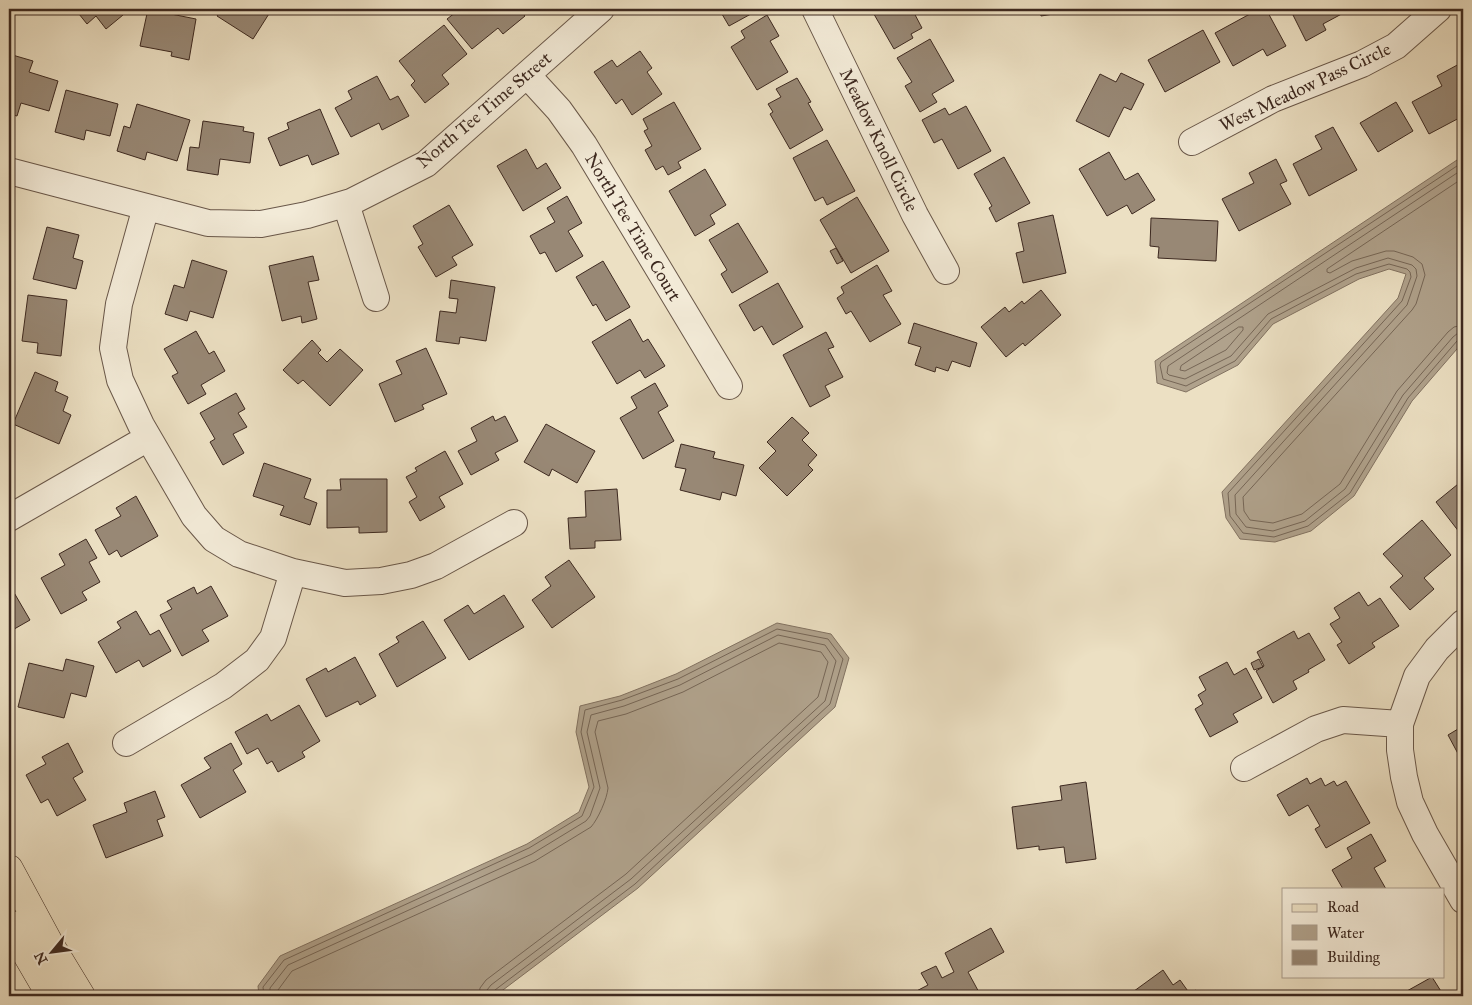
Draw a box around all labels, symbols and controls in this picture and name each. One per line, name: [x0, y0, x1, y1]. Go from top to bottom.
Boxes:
street label: West Meadow Pass Circle: [1216, 38, 1394, 136]
street label: North Tee Time Street: [412, 47, 556, 173]
street label: Meadow Knoll Circle: [835, 65, 923, 215]
street label: North Tee Time Court: [580, 149, 686, 306]
legend: [1282, 888, 1444, 978]
text: Road: [1327, 898, 1359, 916]
text: Water: [1327, 924, 1364, 942]
north arrow: [28, 928, 78, 978]
text: Building: [1327, 948, 1381, 966]
text: N: [31, 949, 51, 967]

